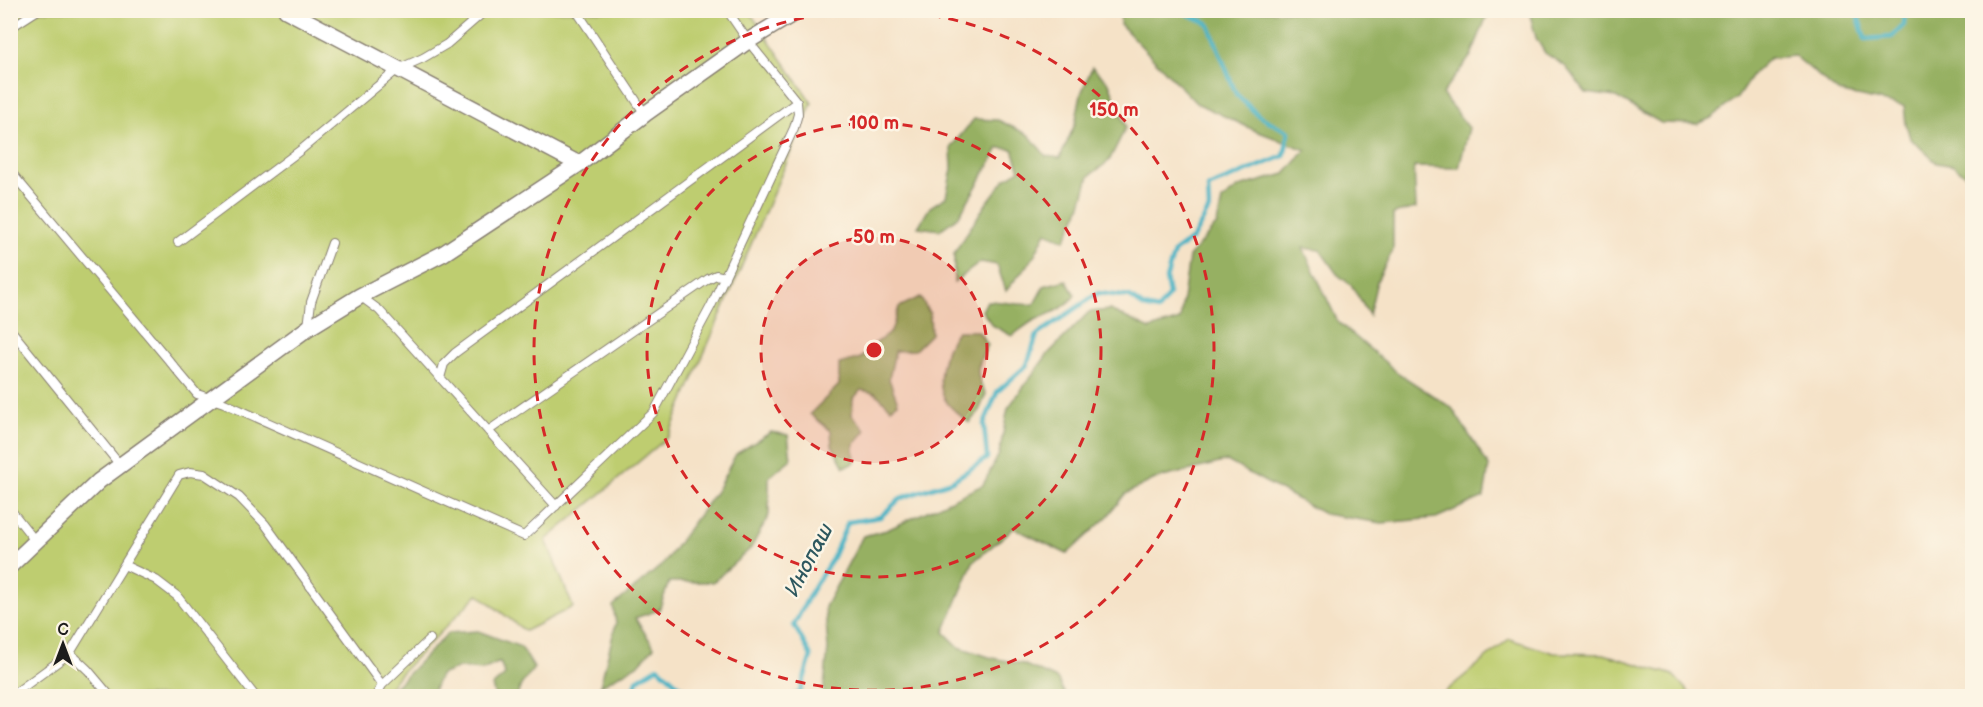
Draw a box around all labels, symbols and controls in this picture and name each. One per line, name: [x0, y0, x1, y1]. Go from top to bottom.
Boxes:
text: 150 m: [1089, 100, 1139, 121]
text: 100 m: [849, 113, 899, 134]
text: 50 m: [853, 227, 895, 248]
centre of rings: [864, 340, 884, 360]
water label: Инопаш: [779, 519, 839, 601]
north arrow: [33, 614, 93, 674]
text: С: [57, 621, 69, 640]

